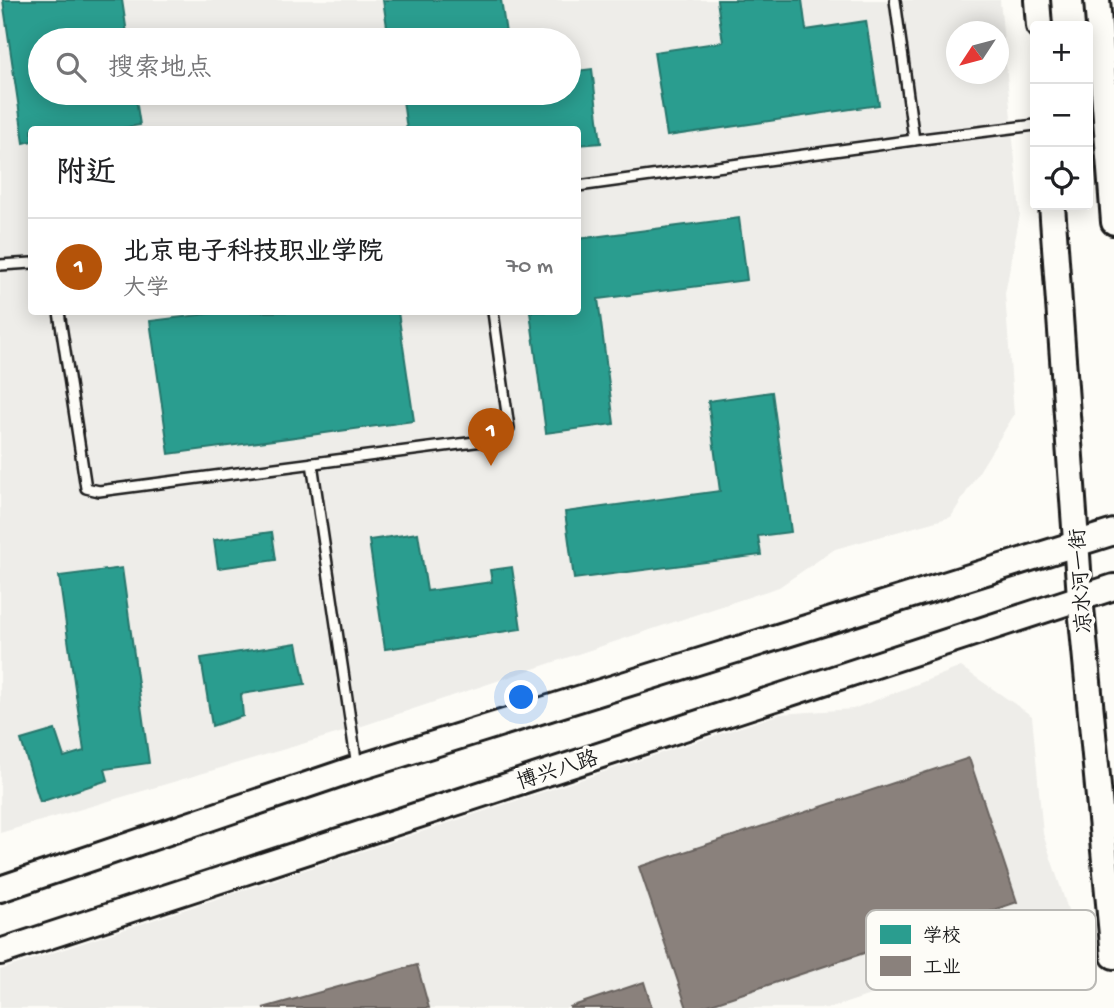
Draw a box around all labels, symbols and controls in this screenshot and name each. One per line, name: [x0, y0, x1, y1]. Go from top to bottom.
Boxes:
north arrow: [946, 21, 1009, 84]
map controls: [1030, 21, 1093, 210]
button: +: [1030, 21, 1093, 84]
search box: [28, 28, 581, 105]
icon: search: [52, 48, 90, 86]
text: 搜索地点: [108, 55, 212, 86]
button: −: [1030, 84, 1093, 147]
button: locate: [1030, 147, 1093, 210]
text: 附近: [56, 158, 116, 193]
text: 北京电子科技职业学院: [123, 239, 383, 270]
text: 1: [74, 254, 84, 281]
text: 70 m: [506, 254, 553, 281]
text: 大学: [123, 276, 169, 303]
pin: 1: [468, 408, 514, 466]
street label: 凉水河一街: [1065, 528, 1100, 634]
your location: [504, 680, 538, 714]
street label: 博兴八路: [514, 746, 602, 797]
legend: [866, 910, 1096, 990]
text: 学校: [923, 925, 961, 949]
text: 工业: [923, 958, 961, 981]

